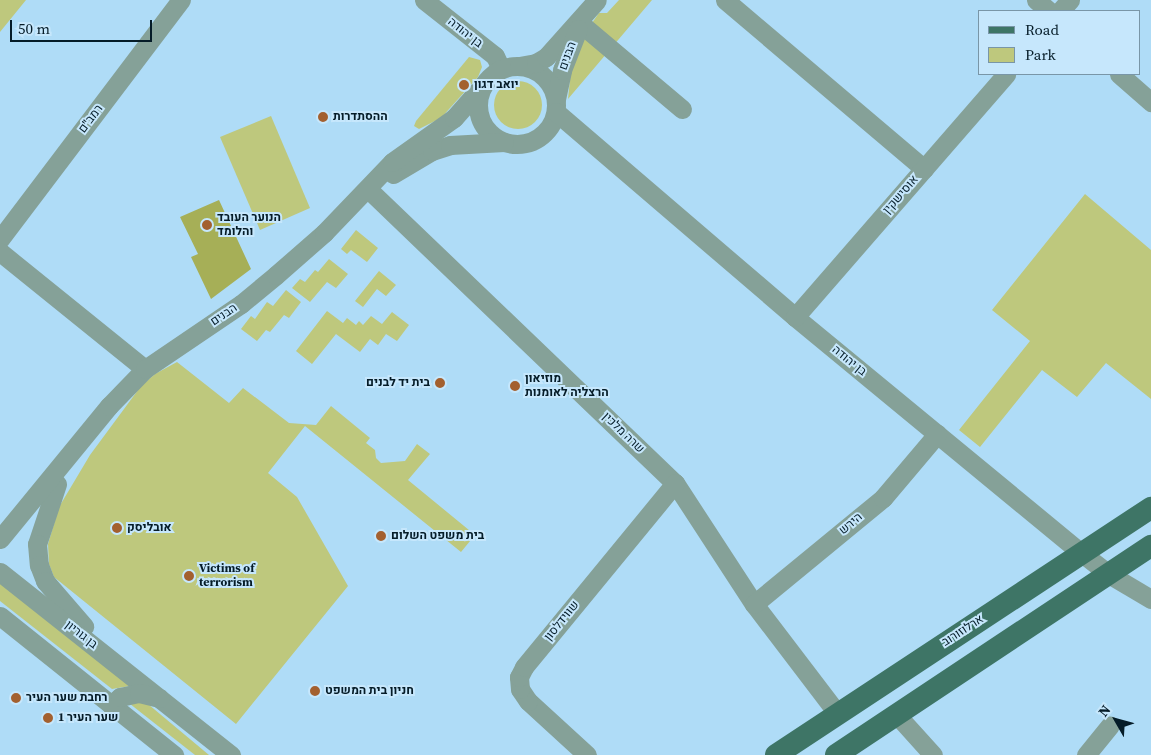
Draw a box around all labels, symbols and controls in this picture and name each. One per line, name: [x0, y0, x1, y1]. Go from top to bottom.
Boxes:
scale bar: [12, 10, 155, 42]
legend: [978, 10, 1141, 75]
street label: בן יהודה: [445, 15, 485, 51]
text: 50 m: [18, 18, 50, 39]
text: Road: [1025, 19, 1059, 40]
street label: הבנים: [556, 40, 580, 72]
text: Park: [1025, 44, 1056, 65]
place label: יואב דגון: [474, 78, 519, 92]
marker: יואב דגון: [458, 79, 470, 91]
street label: רמב"ם: [76, 102, 106, 136]
place label: ההסתדרות: [333, 110, 388, 124]
marker: ההסתדרות: [317, 111, 329, 123]
street label: אוסישקין: [880, 173, 922, 217]
place label: הנוער העובד והלומד: [217, 211, 281, 239]
marker: הנוער העובד והלומד: [201, 219, 213, 231]
street label: הבנים: [208, 301, 240, 329]
street label: בן יהודה: [829, 343, 869, 379]
place label: מוזיאון הרצליה לאומנות: [525, 372, 609, 400]
place label: בית יד לבנים: [366, 376, 430, 390]
marker: בית יד לבנים: [434, 377, 446, 389]
marker: מוזיאון הרצליה לאומנות: [509, 380, 521, 392]
street label: שרה מלכין: [599, 410, 647, 456]
street label: הירש: [836, 510, 866, 538]
place label: אובליסק: [127, 521, 171, 535]
marker: אובליסק: [111, 522, 123, 534]
place label: בית משפט השלום: [391, 529, 484, 543]
marker: בית משפט השלום: [375, 530, 387, 542]
place label: Victims of terrorism: [199, 562, 254, 590]
marker: Victims of terrorism: [183, 570, 195, 582]
street label: שווידלסון: [542, 598, 582, 644]
street label: ארלוזורוב: [939, 612, 987, 650]
street label: בן גוריון: [62, 618, 100, 652]
place label: חניון בית המשפט: [325, 684, 414, 698]
marker: חניון בית המשפט: [309, 685, 321, 697]
place label: רחבת שער העיר: [26, 691, 108, 705]
marker: רחבת שער העיר: [10, 692, 22, 704]
north arrow: [1091, 695, 1141, 745]
text: N: [1093, 701, 1115, 721]
place label: שער העיר 1: [58, 711, 118, 725]
marker: שער העיר 1: [42, 712, 54, 724]

